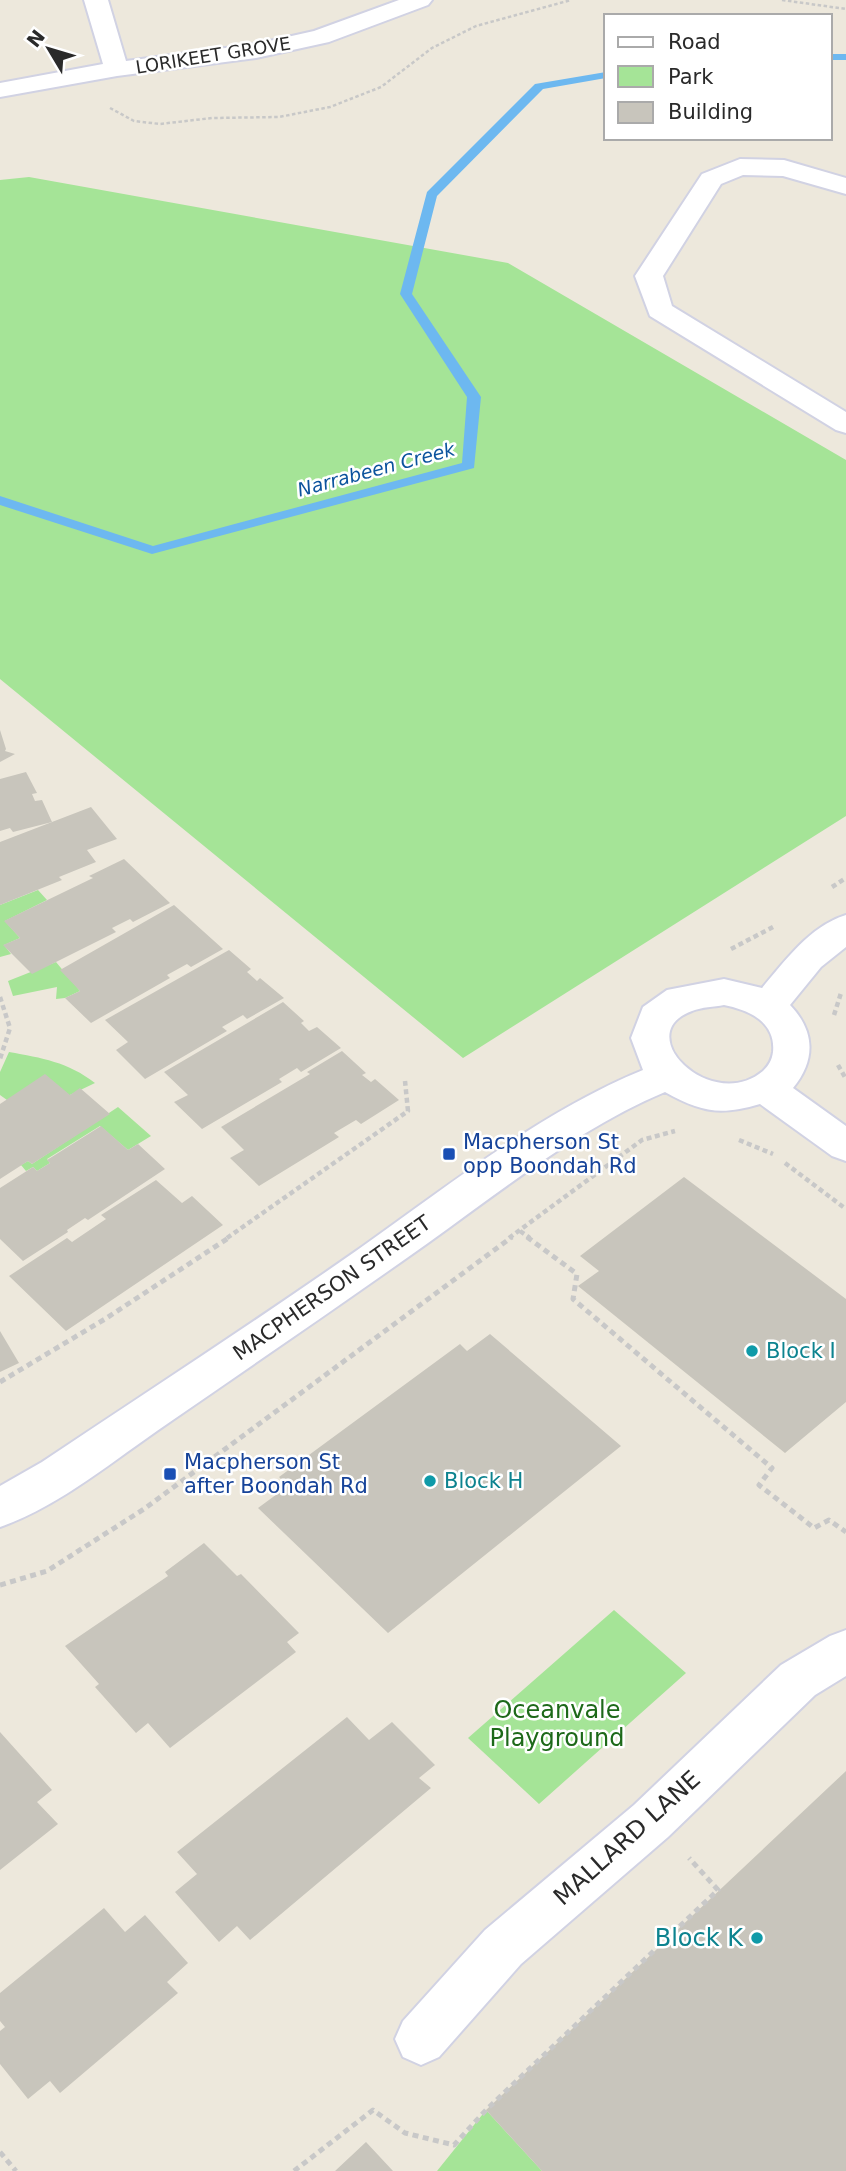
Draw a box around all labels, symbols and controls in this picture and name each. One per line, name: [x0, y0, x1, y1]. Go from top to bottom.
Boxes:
north arrow: [14, 14, 84, 84]
legend: [604, 14, 832, 140]
text: N: [22, 25, 49, 52]
text: Road: [668, 30, 721, 54]
street label: LORIKEET GROVE: [134, 32, 292, 78]
text: Park: [668, 65, 714, 89]
text: Building: [668, 100, 753, 124]
water label: Narrabeen Creek: [295, 437, 458, 501]
place label: Macpherson St opp Boondah Rd: [463, 1130, 637, 1178]
marker: Macpherson St opp Boondah Rd: [441, 1146, 457, 1162]
street label: MACPHERSON STREET: [229, 1211, 435, 1365]
place label: Block I: [766, 1339, 836, 1363]
marker: Block I: [744, 1343, 760, 1359]
place label: Macpherson St after Boondah Rd: [184, 1450, 368, 1498]
marker: Macpherson St after Boondah Rd: [162, 1466, 178, 1482]
place label: Block H: [444, 1469, 523, 1493]
marker: Block H: [422, 1473, 438, 1489]
park label: Oceanvale Playground: [490, 1696, 624, 1752]
street label: MALLARD LANE: [548, 1765, 706, 1911]
place label: Block K: [655, 1924, 744, 1952]
marker: Block K: [749, 1930, 765, 1946]

